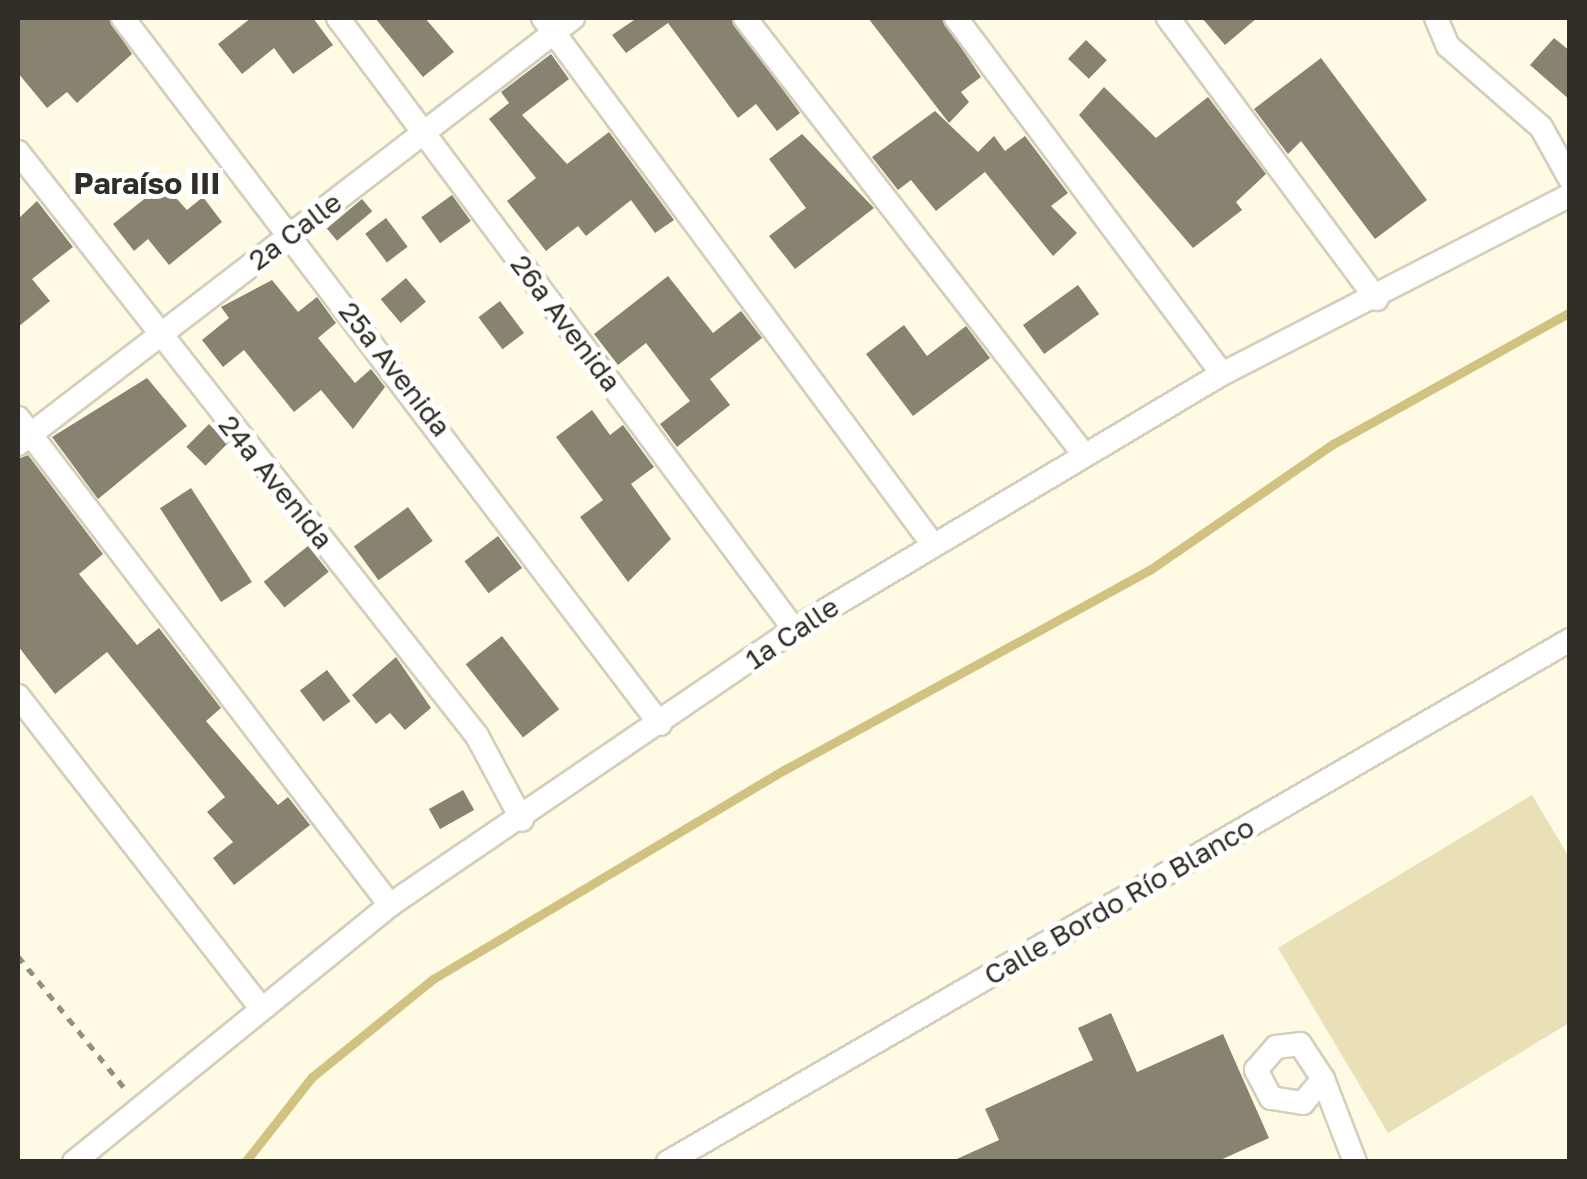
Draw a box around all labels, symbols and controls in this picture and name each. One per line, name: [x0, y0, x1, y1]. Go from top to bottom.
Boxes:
district label: Paraíso III: [74, 165, 220, 201]
street label: 2a Calle: [242, 185, 348, 277]
street label: 26a Avenida: [504, 248, 628, 398]
street label: 25a Avenida: [332, 295, 458, 443]
street label: 24a Avenida: [212, 408, 340, 556]
street label: 1a Calle: [739, 590, 845, 676]
street label: Calle Bordo Río Blanco: [978, 810, 1260, 992]

